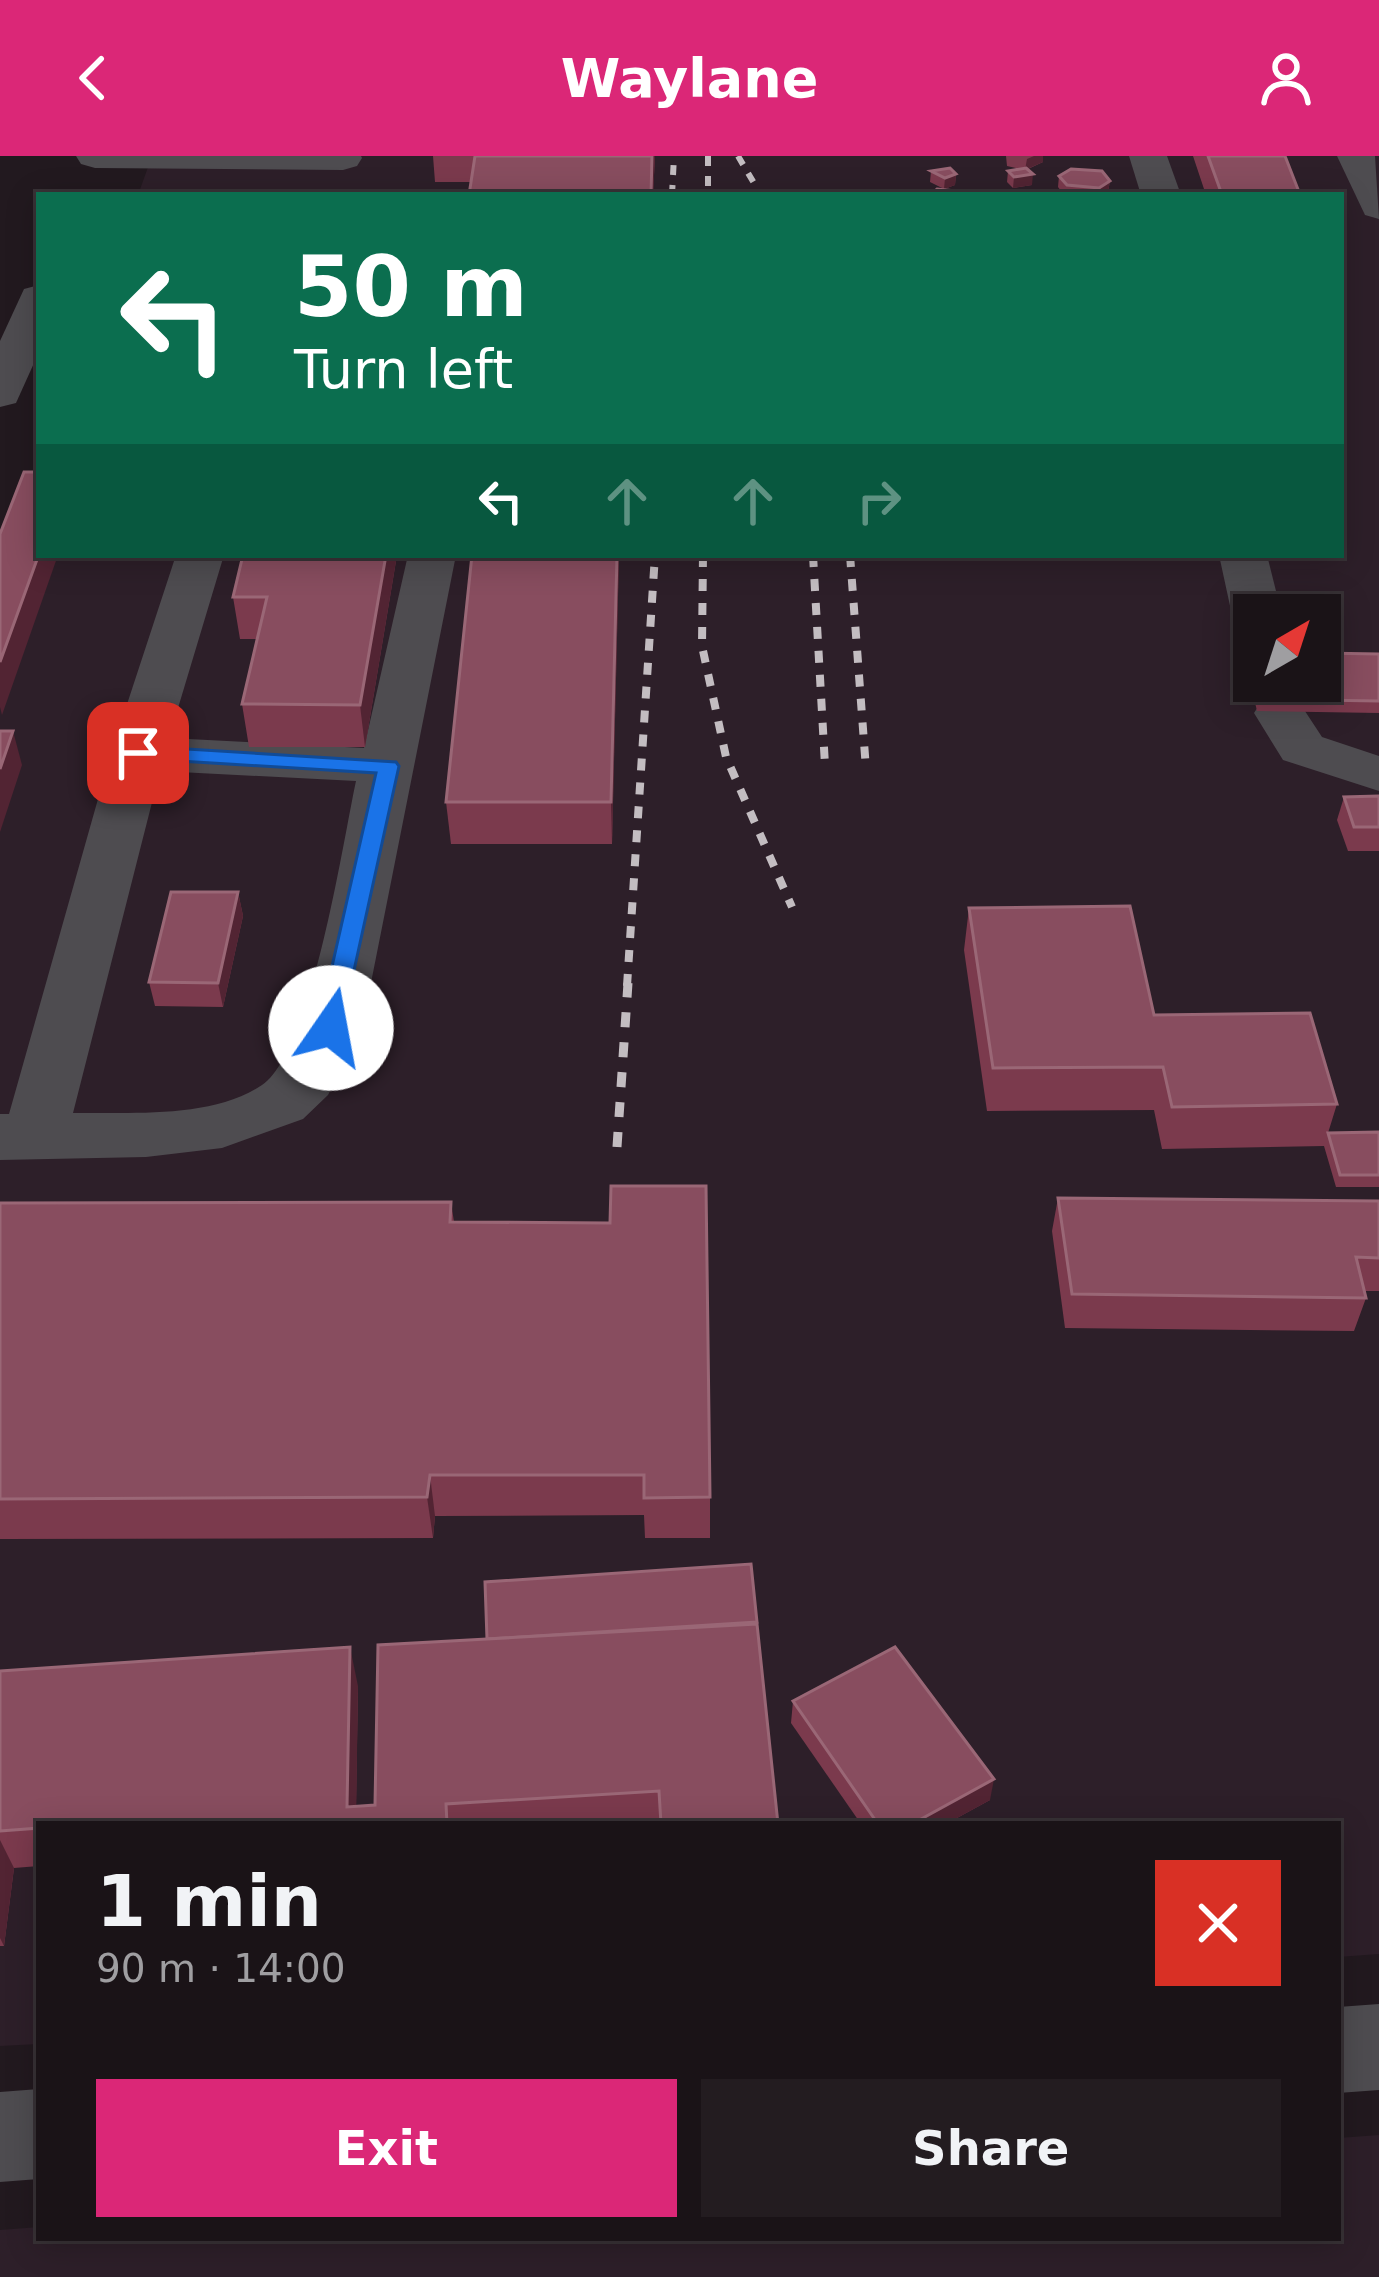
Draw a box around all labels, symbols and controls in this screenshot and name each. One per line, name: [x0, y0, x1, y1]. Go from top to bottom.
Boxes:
icon: back: [60, 45, 126, 111]
icon: person: [1253, 45, 1319, 111]
text: Waylane: [561, 47, 818, 110]
text: 50 m: [294, 238, 528, 336]
icon: left: [96, 240, 252, 396]
text: Turn left: [294, 338, 513, 401]
icon: left: [468, 468, 534, 534]
icon: ahead: [594, 468, 660, 534]
icon: ahead: [720, 468, 786, 534]
icon: right: [846, 468, 912, 534]
north arrow: [1233, 594, 1341, 702]
map controls: [1233, 594, 1341, 702]
pin: [87, 702, 189, 804]
icon: arrive: [105, 720, 171, 786]
position arrow: [268, 965, 394, 1091]
text: 1 min: [96, 1859, 322, 1943]
button: close: [1155, 1860, 1281, 1986]
text: 90 m · 14:00: [96, 1946, 346, 1991]
button: Exit: [96, 2079, 677, 2217]
button: Share: [701, 2079, 1281, 2217]

